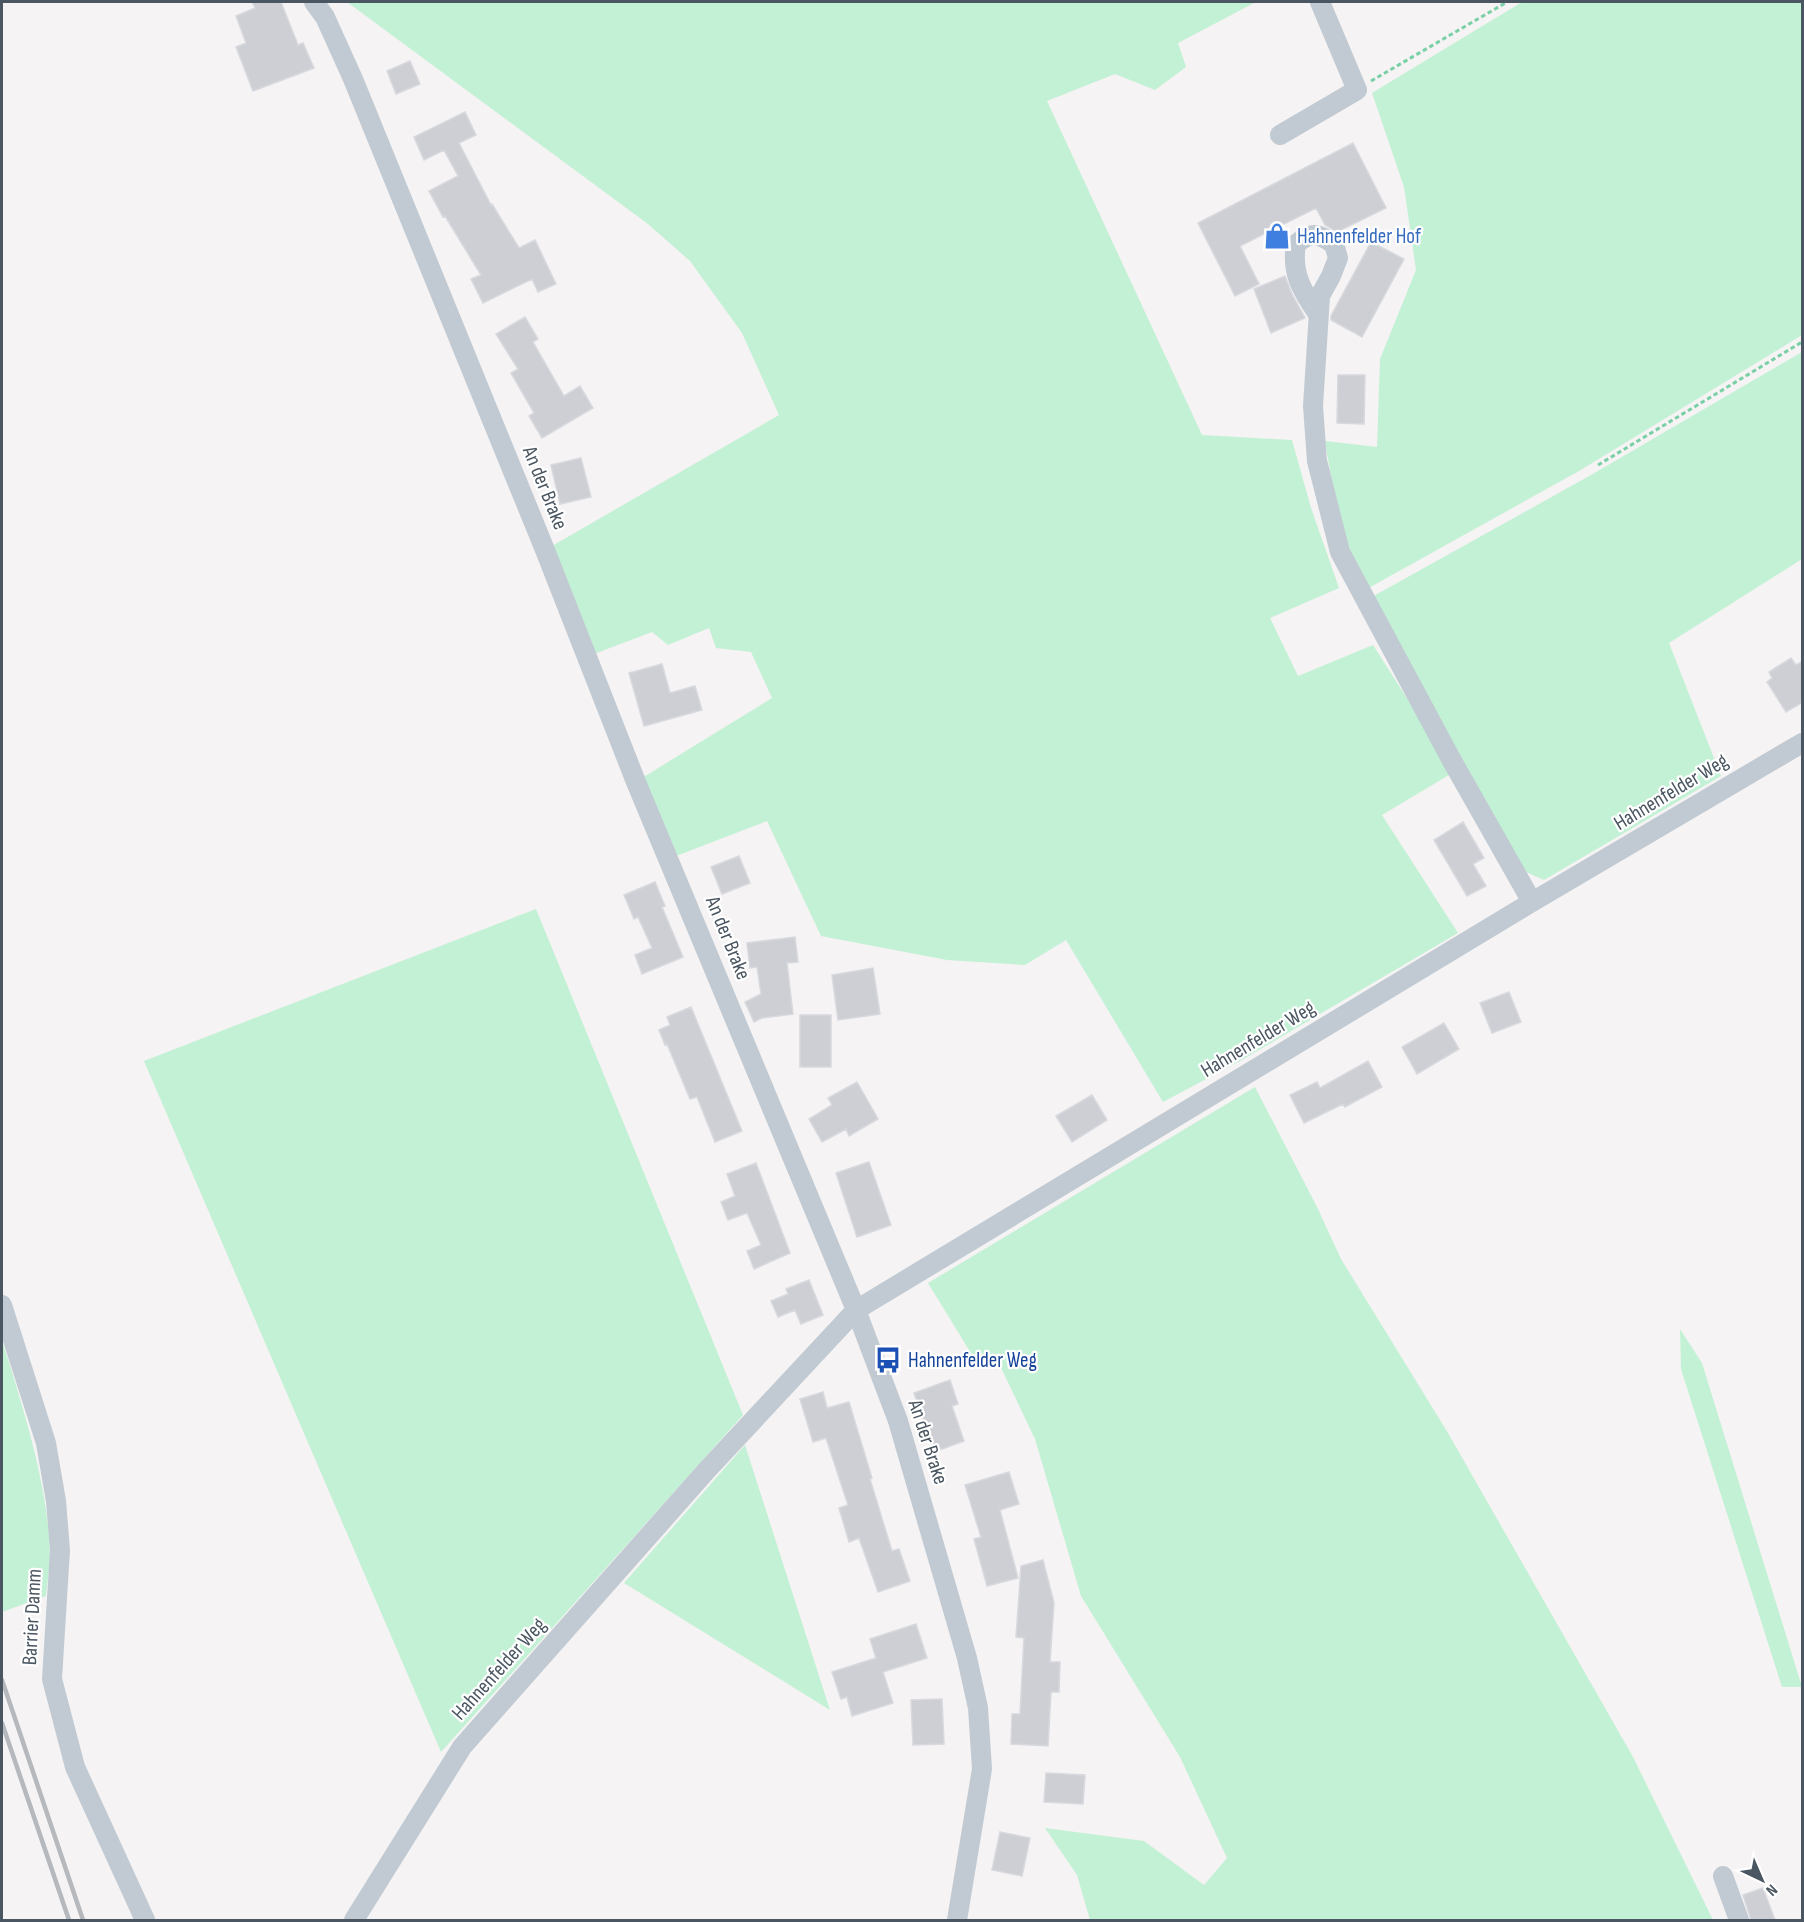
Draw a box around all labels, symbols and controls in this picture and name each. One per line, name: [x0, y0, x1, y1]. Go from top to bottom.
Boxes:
shop icon: Hahnenfelder Hof: [1262, 221, 1292, 251]
place label: Hahnenfelder Hof: [1297, 224, 1422, 249]
street label: An der Brake: [517, 442, 573, 533]
street label: Hahnenfelder Weg: [1609, 748, 1733, 836]
street label: An der Brake: [700, 892, 756, 983]
street label: Hahnenfelder Weg: [1196, 995, 1320, 1083]
bus stop icon: Hahnenfelder Weg: [873, 1345, 903, 1375]
place label: Hahnenfelder Weg: [908, 1348, 1037, 1373]
street label: An der Brake: [902, 1396, 953, 1487]
street label: Barrier Damm: [17, 1568, 47, 1666]
street label: Hahnenfelder Weg: [447, 1613, 551, 1725]
north arrow: [1732, 1850, 1792, 1910]
text: N: [1762, 1880, 1781, 1900]

